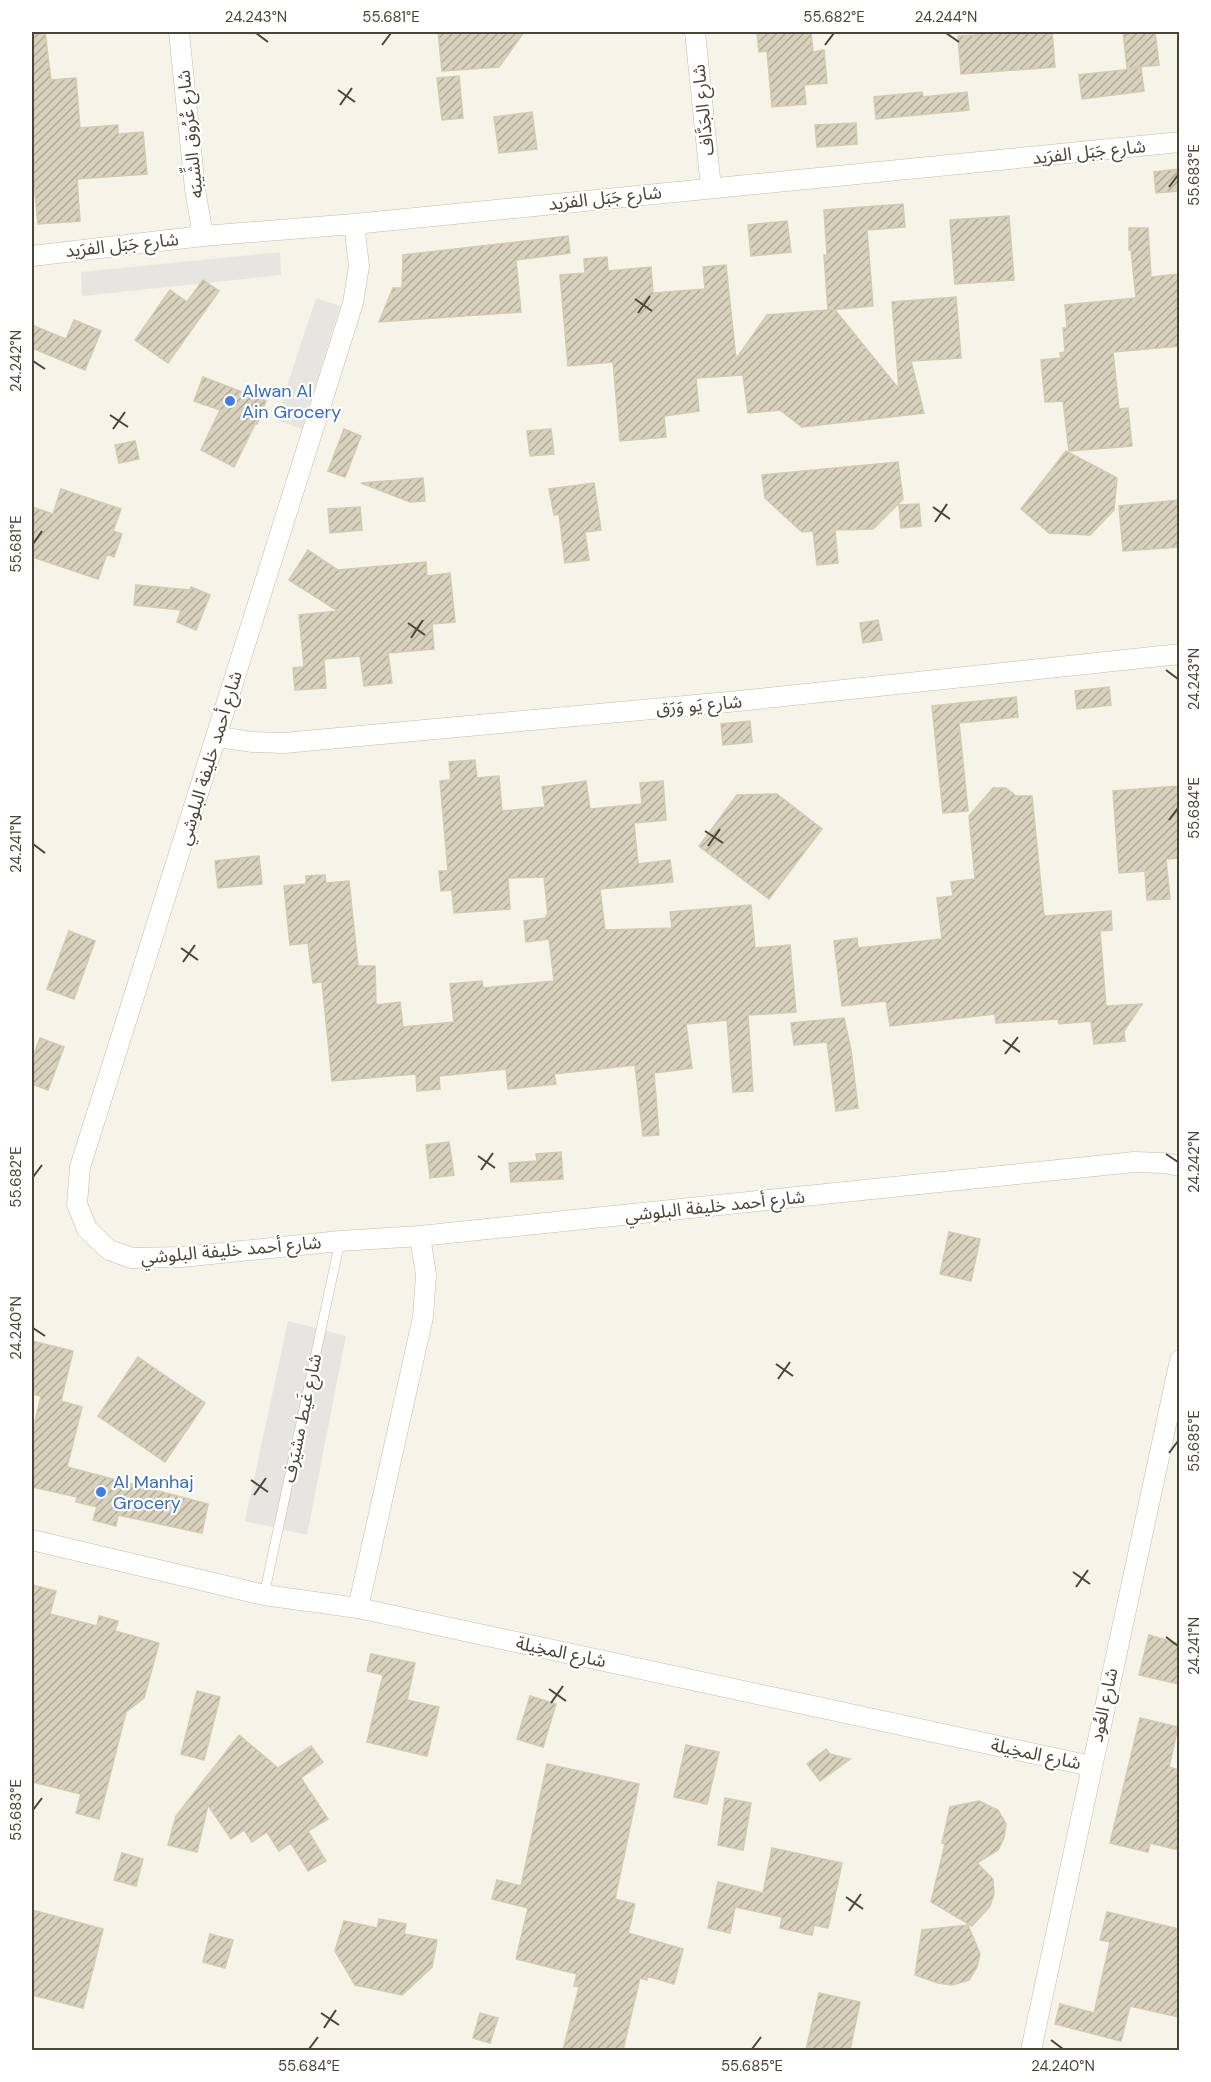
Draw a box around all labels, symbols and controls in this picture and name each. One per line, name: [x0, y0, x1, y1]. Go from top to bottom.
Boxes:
text: 24.243°N: [225, 7, 287, 27]
text: 55.681°E: [362, 7, 420, 27]
text: 55.682°E: [803, 7, 865, 27]
text: 24.244°N: [915, 7, 977, 27]
street label: شارع الجَدَّاف: [686, 63, 722, 157]
street label: شارع عُرُوق الشِّيبَه: [168, 69, 211, 200]
street label: شارع جَبَل الفرَيد: [1031, 134, 1147, 172]
text: 55.683°E: [1184, 144, 1204, 206]
street label: شارع جَبَل الفرَيد: [547, 180, 663, 218]
street label: شارع جَبَل الفرَيد: [64, 227, 180, 265]
text: 24.242°N: [6, 330, 26, 392]
place label: Alwan Al Ain Grocery: [242, 379, 341, 424]
marker: Alwan Al Ain Grocery: [223, 394, 237, 408]
text: 55.681°E: [6, 515, 26, 573]
text: 24.243°N: [1184, 648, 1204, 710]
street label: شارع أحمد خليفة البلوشي: [172, 668, 250, 849]
street label: شارع يَو وَرَق: [655, 689, 743, 723]
text: 55.684°E: [1184, 777, 1204, 839]
text: 24.241°N: [6, 815, 26, 873]
text: 24.242°N: [1184, 1131, 1204, 1193]
text: 55.682°E: [6, 1146, 26, 1208]
street label: شارع أحمد خليفة البلوشي: [624, 1185, 806, 1229]
street label: شارع أحمد خليفة البلوشي: [140, 1230, 322, 1272]
text: 24.240°N: [6, 1296, 26, 1360]
street label: شارع غَيط مشيَرف: [277, 1351, 329, 1485]
text: 55.685°E: [1184, 1410, 1204, 1472]
place label: Al Manhaj Grocery: [113, 1470, 194, 1515]
marker: Al Manhaj Grocery: [94, 1485, 108, 1499]
text: 24.241°N: [1184, 1617, 1204, 1675]
street label: شارع المخِيلة: [513, 1631, 608, 1675]
street label: شارع العُود: [1084, 1666, 1126, 1745]
street label: شارع المخِيلة: [988, 1733, 1083, 1777]
text: 55.683°E: [6, 1779, 26, 1841]
text: 55.684°E: [278, 2056, 340, 2076]
text: 55.685°E: [721, 2056, 783, 2076]
text: 24.240°N: [1031, 2056, 1095, 2076]

